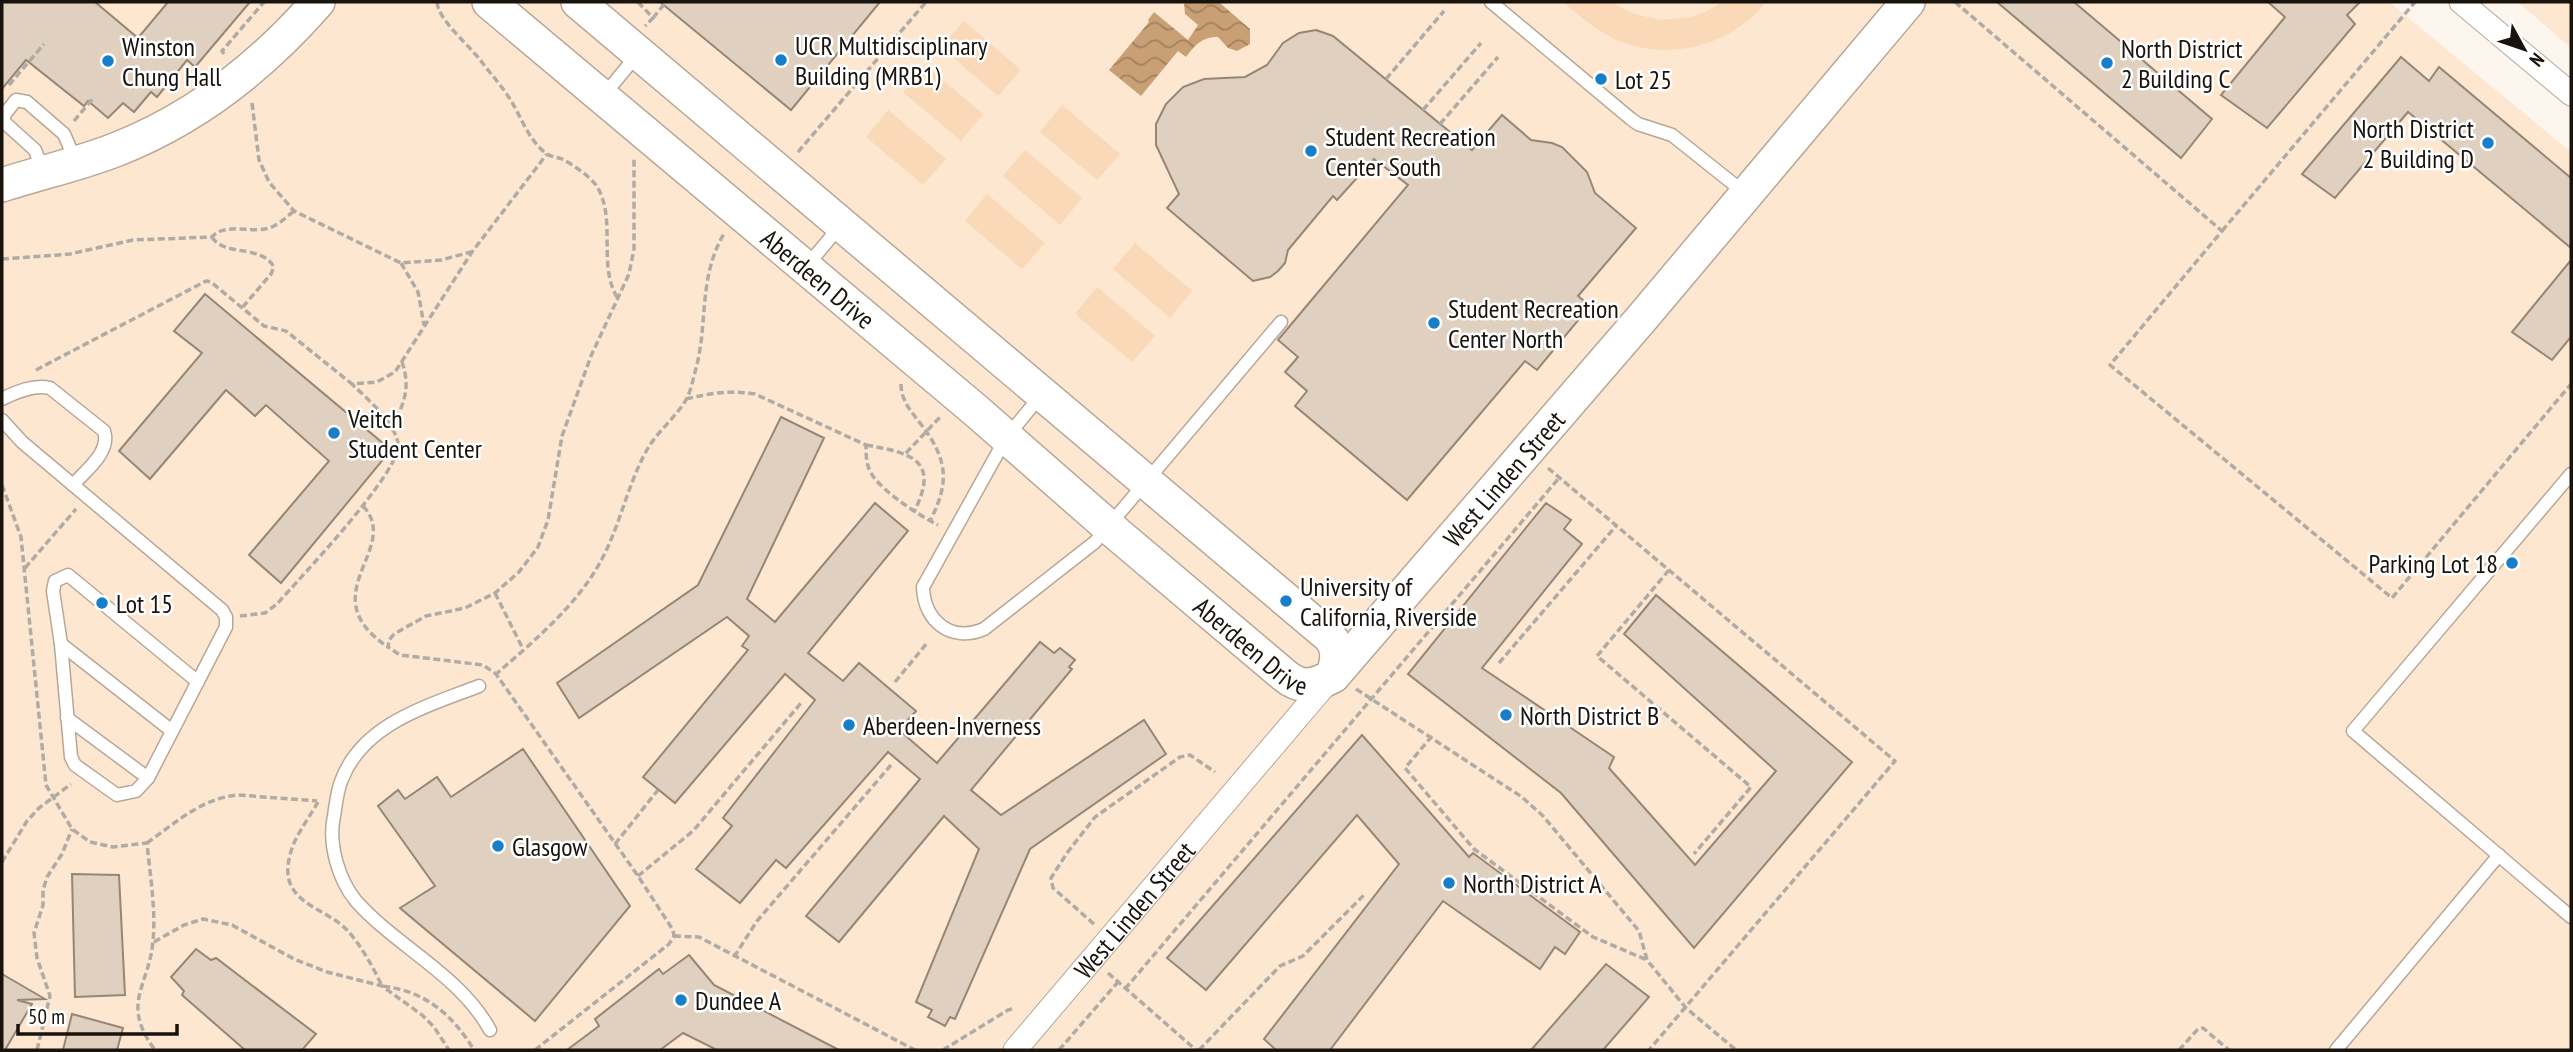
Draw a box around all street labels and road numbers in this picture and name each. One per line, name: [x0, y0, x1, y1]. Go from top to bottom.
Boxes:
street label: Aberdeen Drive: [755, 221, 882, 335]
street label: West Linden Street: [1436, 403, 1571, 553]
street label: Aberdeen Drive: [1187, 590, 1310, 702]
street label: West Linden Street: [1067, 834, 1202, 985]

